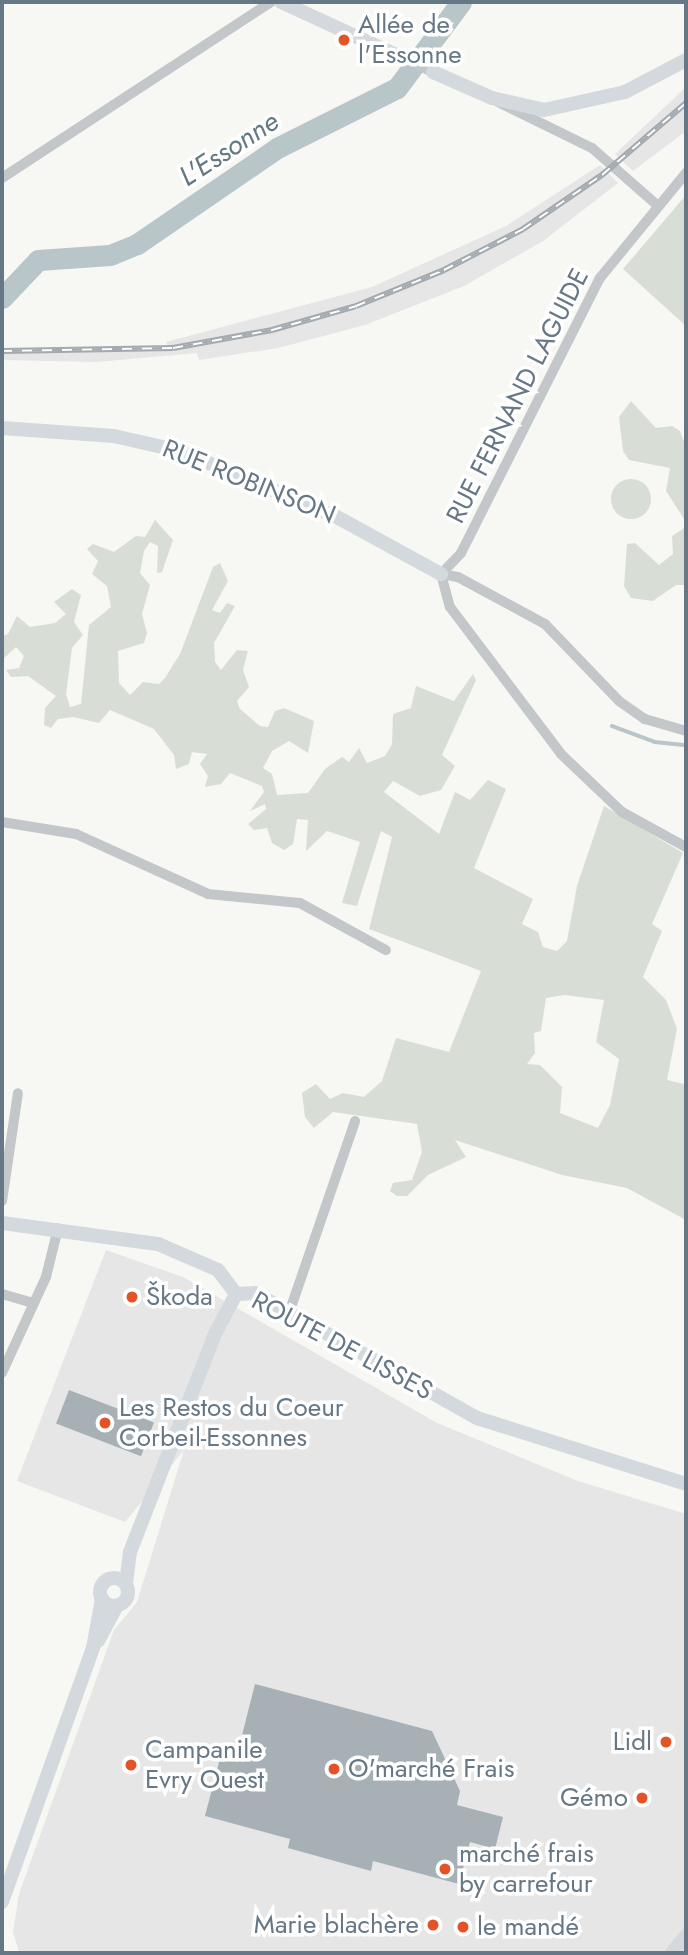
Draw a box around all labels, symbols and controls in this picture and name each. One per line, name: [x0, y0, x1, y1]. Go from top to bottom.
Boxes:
place label: Allée de l'Essonne: [358, 9, 462, 70]
marker: Allée de l'Essonne: [336, 32, 352, 48]
water label: L'Essonne: [173, 105, 285, 193]
street label: RUE FERNAND LAGUIDE: [440, 264, 596, 528]
street label: RUE ROBINSON: [158, 433, 340, 531]
place label: Škoda: [146, 1281, 213, 1313]
street label: ROUTE DE LISSES: [246, 1285, 438, 1407]
marker: Škoda: [124, 1289, 140, 1305]
place label: Les Restos du Coeur Corbeil-Essonnes: [119, 1392, 344, 1454]
marker: Les Restos du Coeur Corbeil-Essonnes: [97, 1415, 113, 1431]
place label: Lidl: [613, 1726, 652, 1758]
place label: Campanile Evry Ouest: [145, 1734, 264, 1796]
marker: Lidl: [658, 1734, 674, 1750]
place label: O'marché Frais: [348, 1753, 514, 1785]
marker: Campanile Evry Ouest: [123, 1757, 139, 1773]
marker: O'marché Frais: [326, 1761, 342, 1777]
place label: Gémo: [560, 1782, 628, 1814]
marker: Gémo: [634, 1790, 650, 1806]
place label: marché frais by carrefour: [459, 1838, 594, 1899]
marker: marché frais by carrefour: [437, 1861, 453, 1877]
place label: Marie blachère: [254, 1909, 419, 1941]
place label: le mandé: [477, 1911, 579, 1943]
marker: Marie blachère: [425, 1917, 441, 1933]
marker: le mandé: [455, 1919, 471, 1935]

